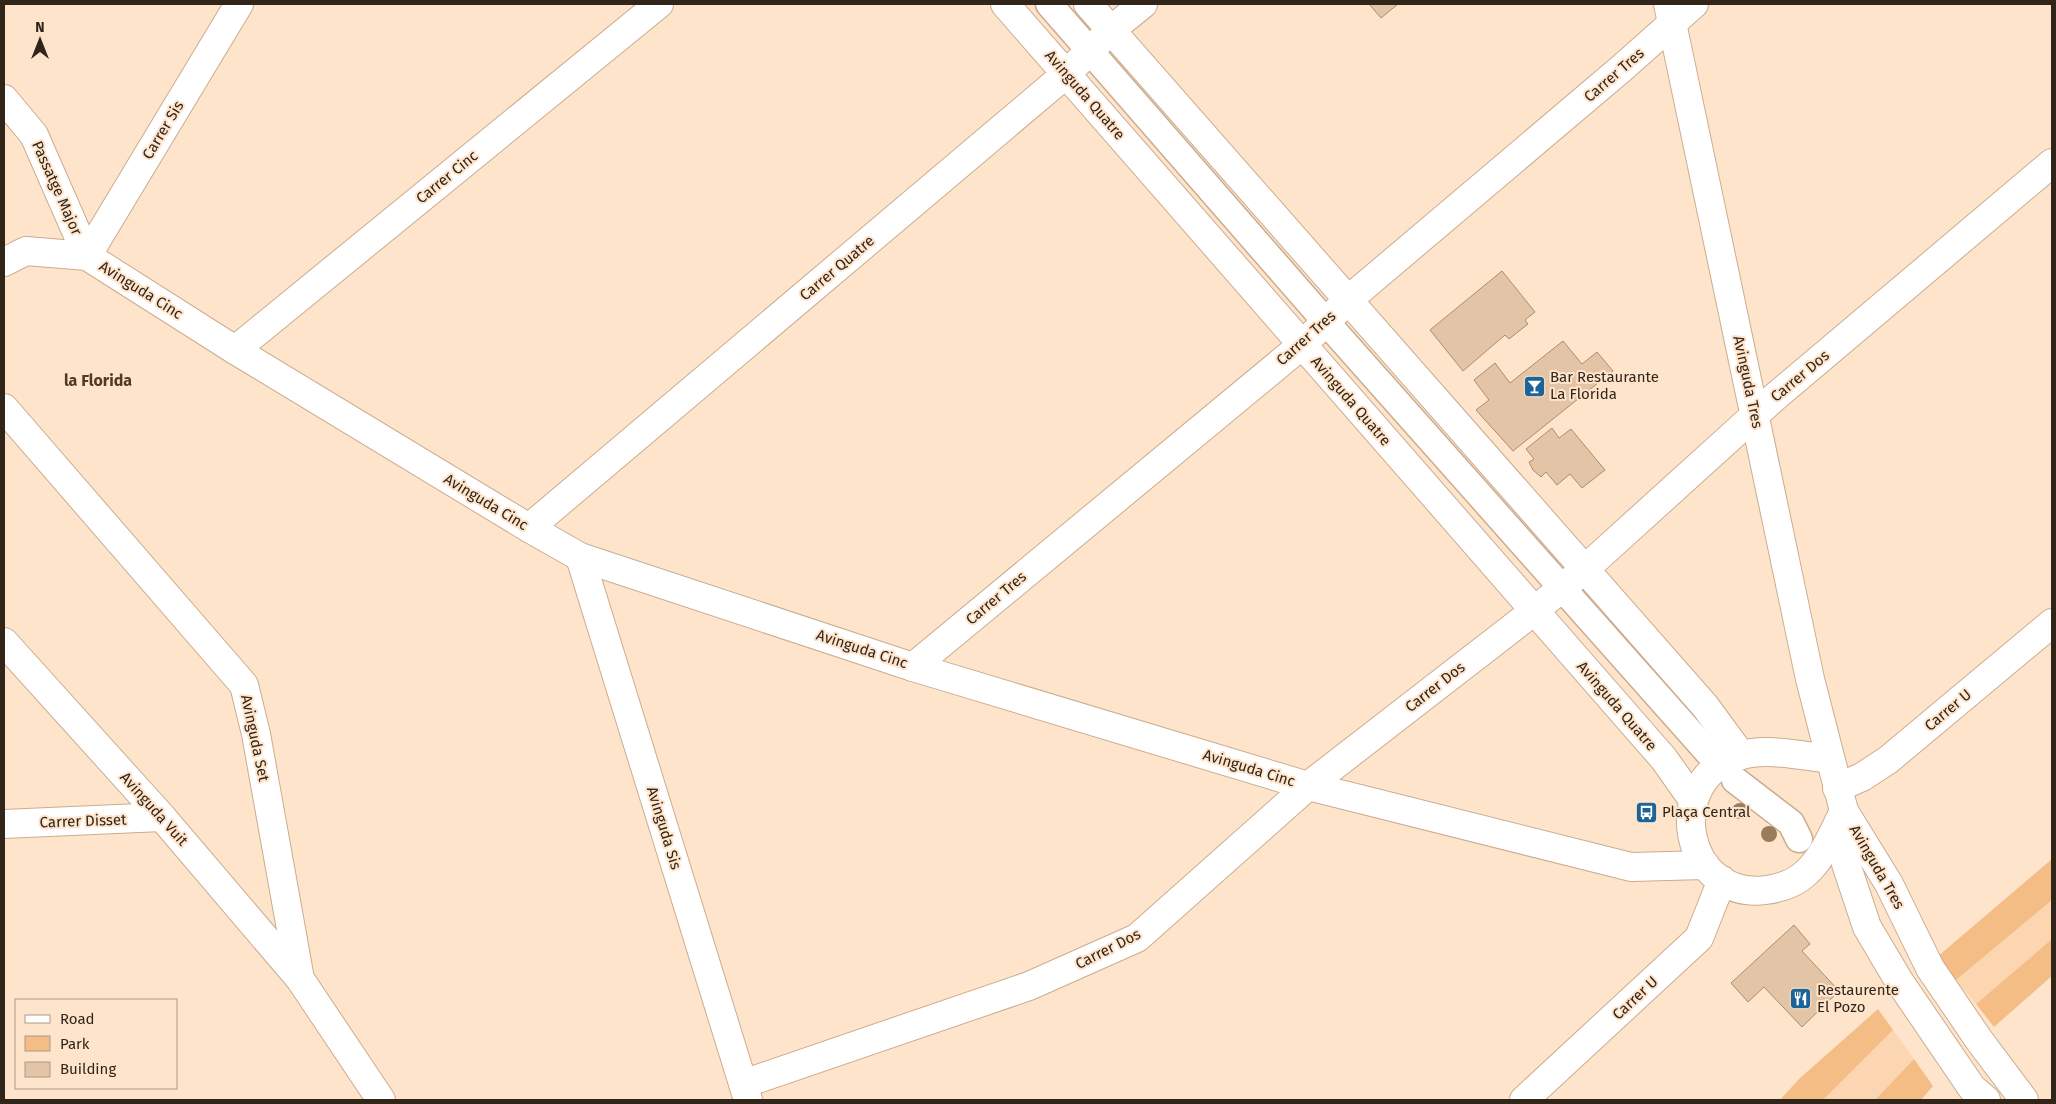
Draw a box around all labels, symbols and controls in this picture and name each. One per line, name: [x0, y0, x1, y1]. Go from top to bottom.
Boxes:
north arrow: [15, 15, 65, 65]
text: N: [35, 19, 45, 36]
street label: Carrer Tres: [1580, 44, 1648, 106]
street label: Avinguda Quatre: [1041, 47, 1129, 143]
street label: Carrer Sis: [139, 98, 187, 162]
street label: Passatge Major: [28, 138, 86, 238]
street label: Carrer Cinc: [413, 147, 481, 207]
street label: Carrer Quatre: [796, 232, 878, 304]
street label: Avinguda Cinc: [96, 257, 186, 323]
street label: Carrer Tres: [1273, 307, 1339, 369]
street label: Avinguda Tres: [1729, 334, 1767, 430]
street label: Carrer Dos: [1767, 346, 1833, 406]
street label: Avinguda Quatre: [1307, 353, 1395, 449]
place label: Bar Restaurante La Florida: [1550, 368, 1659, 403]
district label: la Florida: [64, 371, 132, 390]
bar icon: Bar Restaurante La Florida: [1522, 374, 1546, 398]
street label: Avinguda Cinc: [441, 470, 531, 534]
street label: Carrer Tres: [962, 568, 1030, 628]
street label: Avinguda Cinc: [814, 626, 910, 672]
street label: Carrer Dos: [1402, 658, 1468, 716]
street label: Avinguda Quatre: [1573, 658, 1661, 754]
street label: Carrer U: [1921, 685, 1975, 735]
street label: Avinguda Set: [237, 693, 273, 784]
street label: Avinguda Cinc: [1201, 745, 1297, 791]
street label: Avinguda Vuit: [116, 768, 192, 850]
street label: Avinguda Sis: [643, 784, 685, 872]
bus stop icon: Plaça Central: [1634, 800, 1658, 824]
place label: Plaça Central: [1662, 803, 1751, 821]
street label: Carrer Disset: [39, 810, 127, 832]
street label: Avinguda Tres: [1846, 822, 1908, 912]
street label: Carrer Dos: [1072, 925, 1144, 973]
street label: Carrer U: [1609, 973, 1661, 1023]
place label: Restaurente El Pozo: [1817, 981, 1899, 1016]
restaurant icon: Restaurente El Pozo: [1789, 987, 1813, 1011]
legend: [15, 999, 178, 1089]
text: Road: [60, 1010, 95, 1028]
text: Park: [60, 1035, 90, 1053]
text: Building: [60, 1060, 116, 1078]

